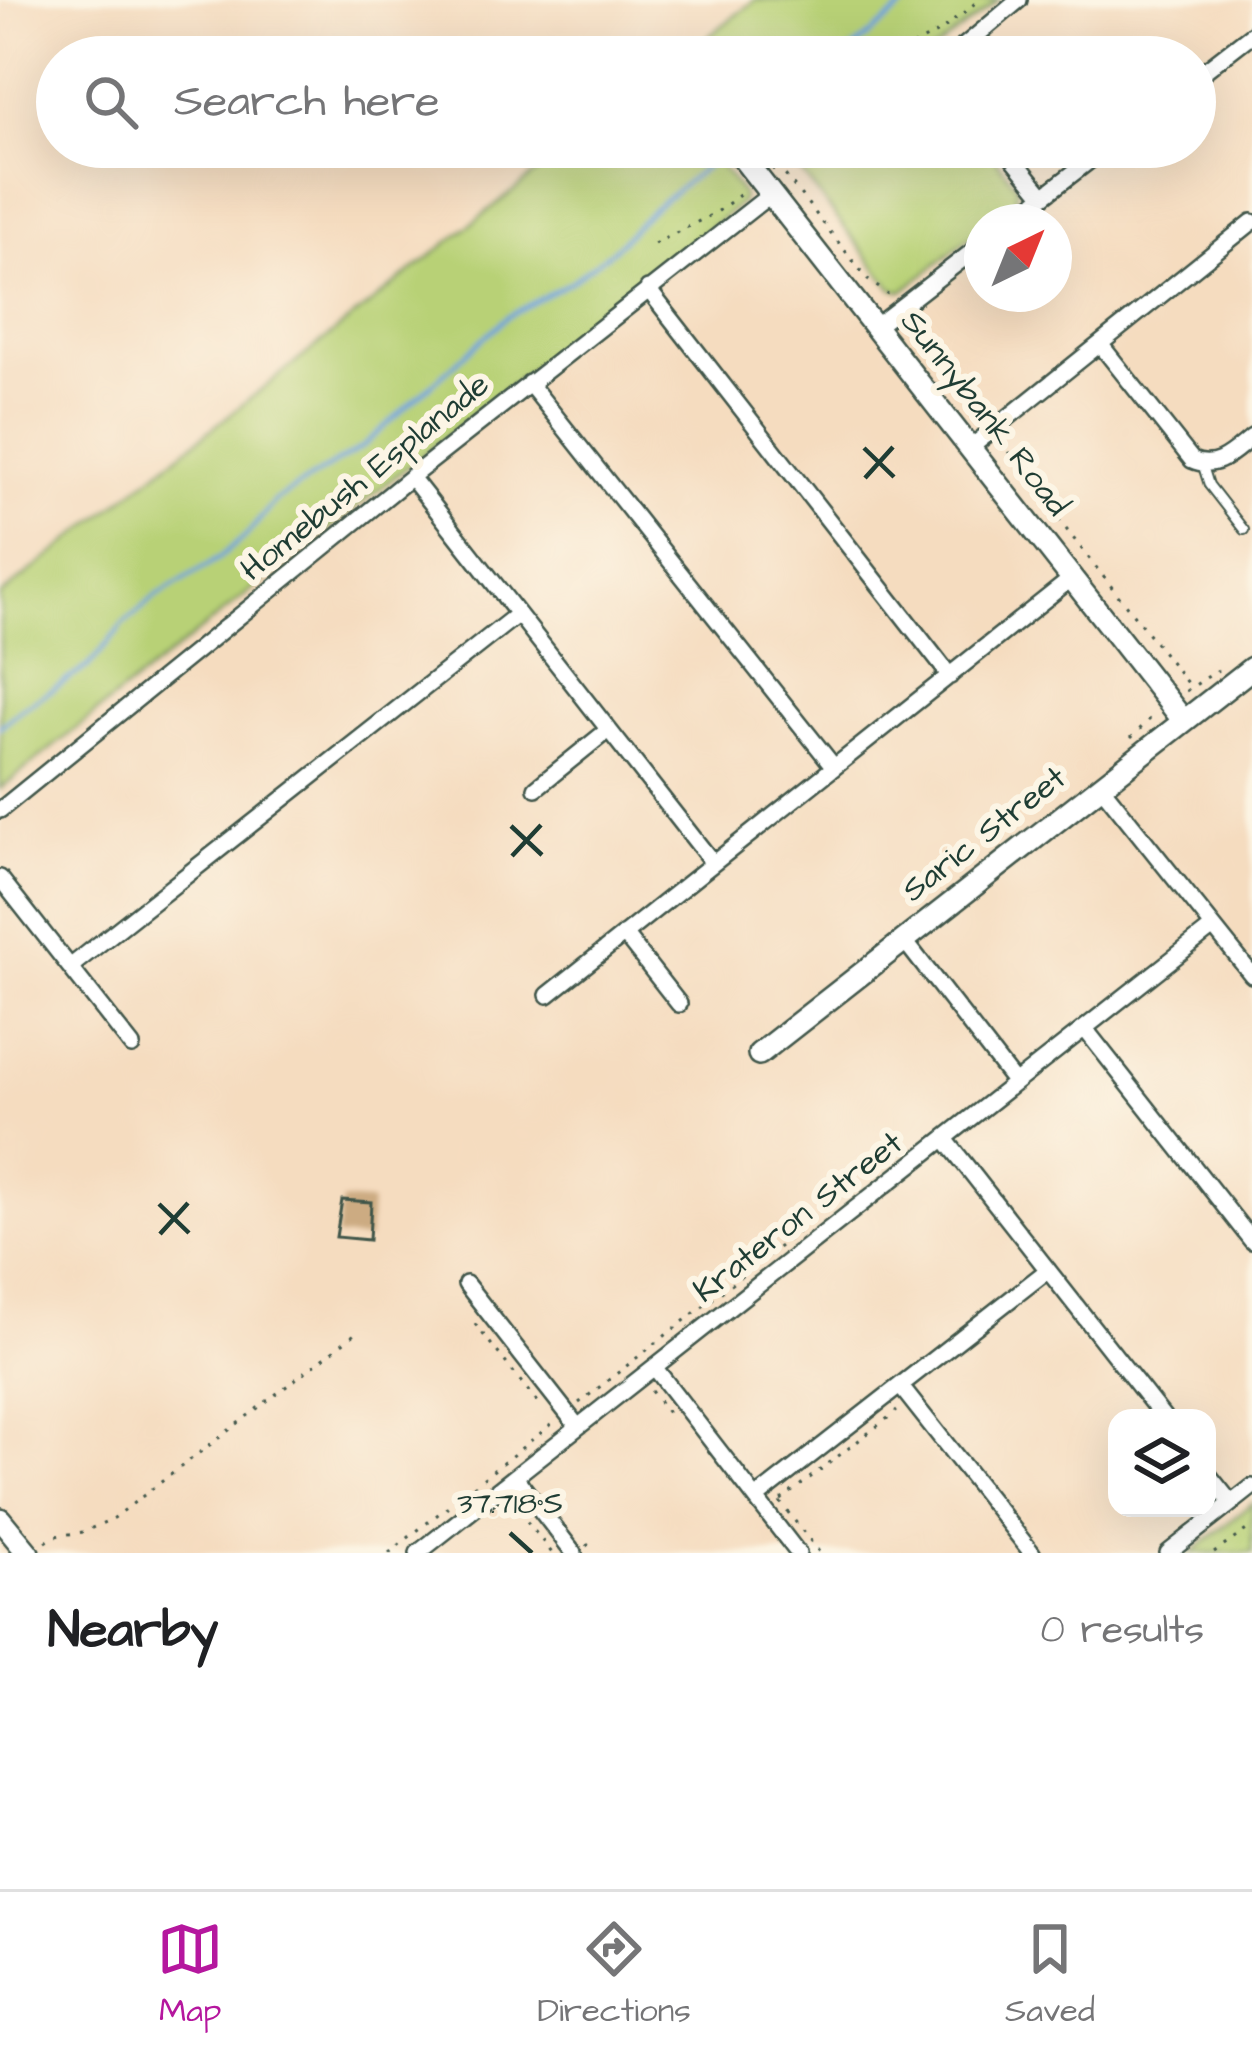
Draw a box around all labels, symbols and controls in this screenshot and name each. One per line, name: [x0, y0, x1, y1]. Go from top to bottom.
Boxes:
search box: [36, 36, 1216, 168]
icon: search: [78, 69, 144, 135]
text: Search here: [174, 71, 440, 133]
north arrow: [964, 204, 1072, 312]
street label: Sunnybank Road: [889, 300, 1080, 526]
street label: Homebush Esplanade: [231, 362, 499, 592]
street label: Saric Street: [892, 755, 1076, 913]
street label: Krateron Street: [684, 1121, 912, 1313]
map controls: [1108, 1409, 1216, 1517]
button: layers: [1108, 1409, 1216, 1517]
text: 37.718°S: [457, 1483, 563, 1525]
text: Nearby: [48, 1596, 218, 1667]
text: 0 results: [1040, 1604, 1204, 1658]
tab: Map: [157, 1916, 223, 2034]
tab: Directions: [537, 1916, 691, 2034]
tab: Saved: [1005, 1916, 1095, 2034]

